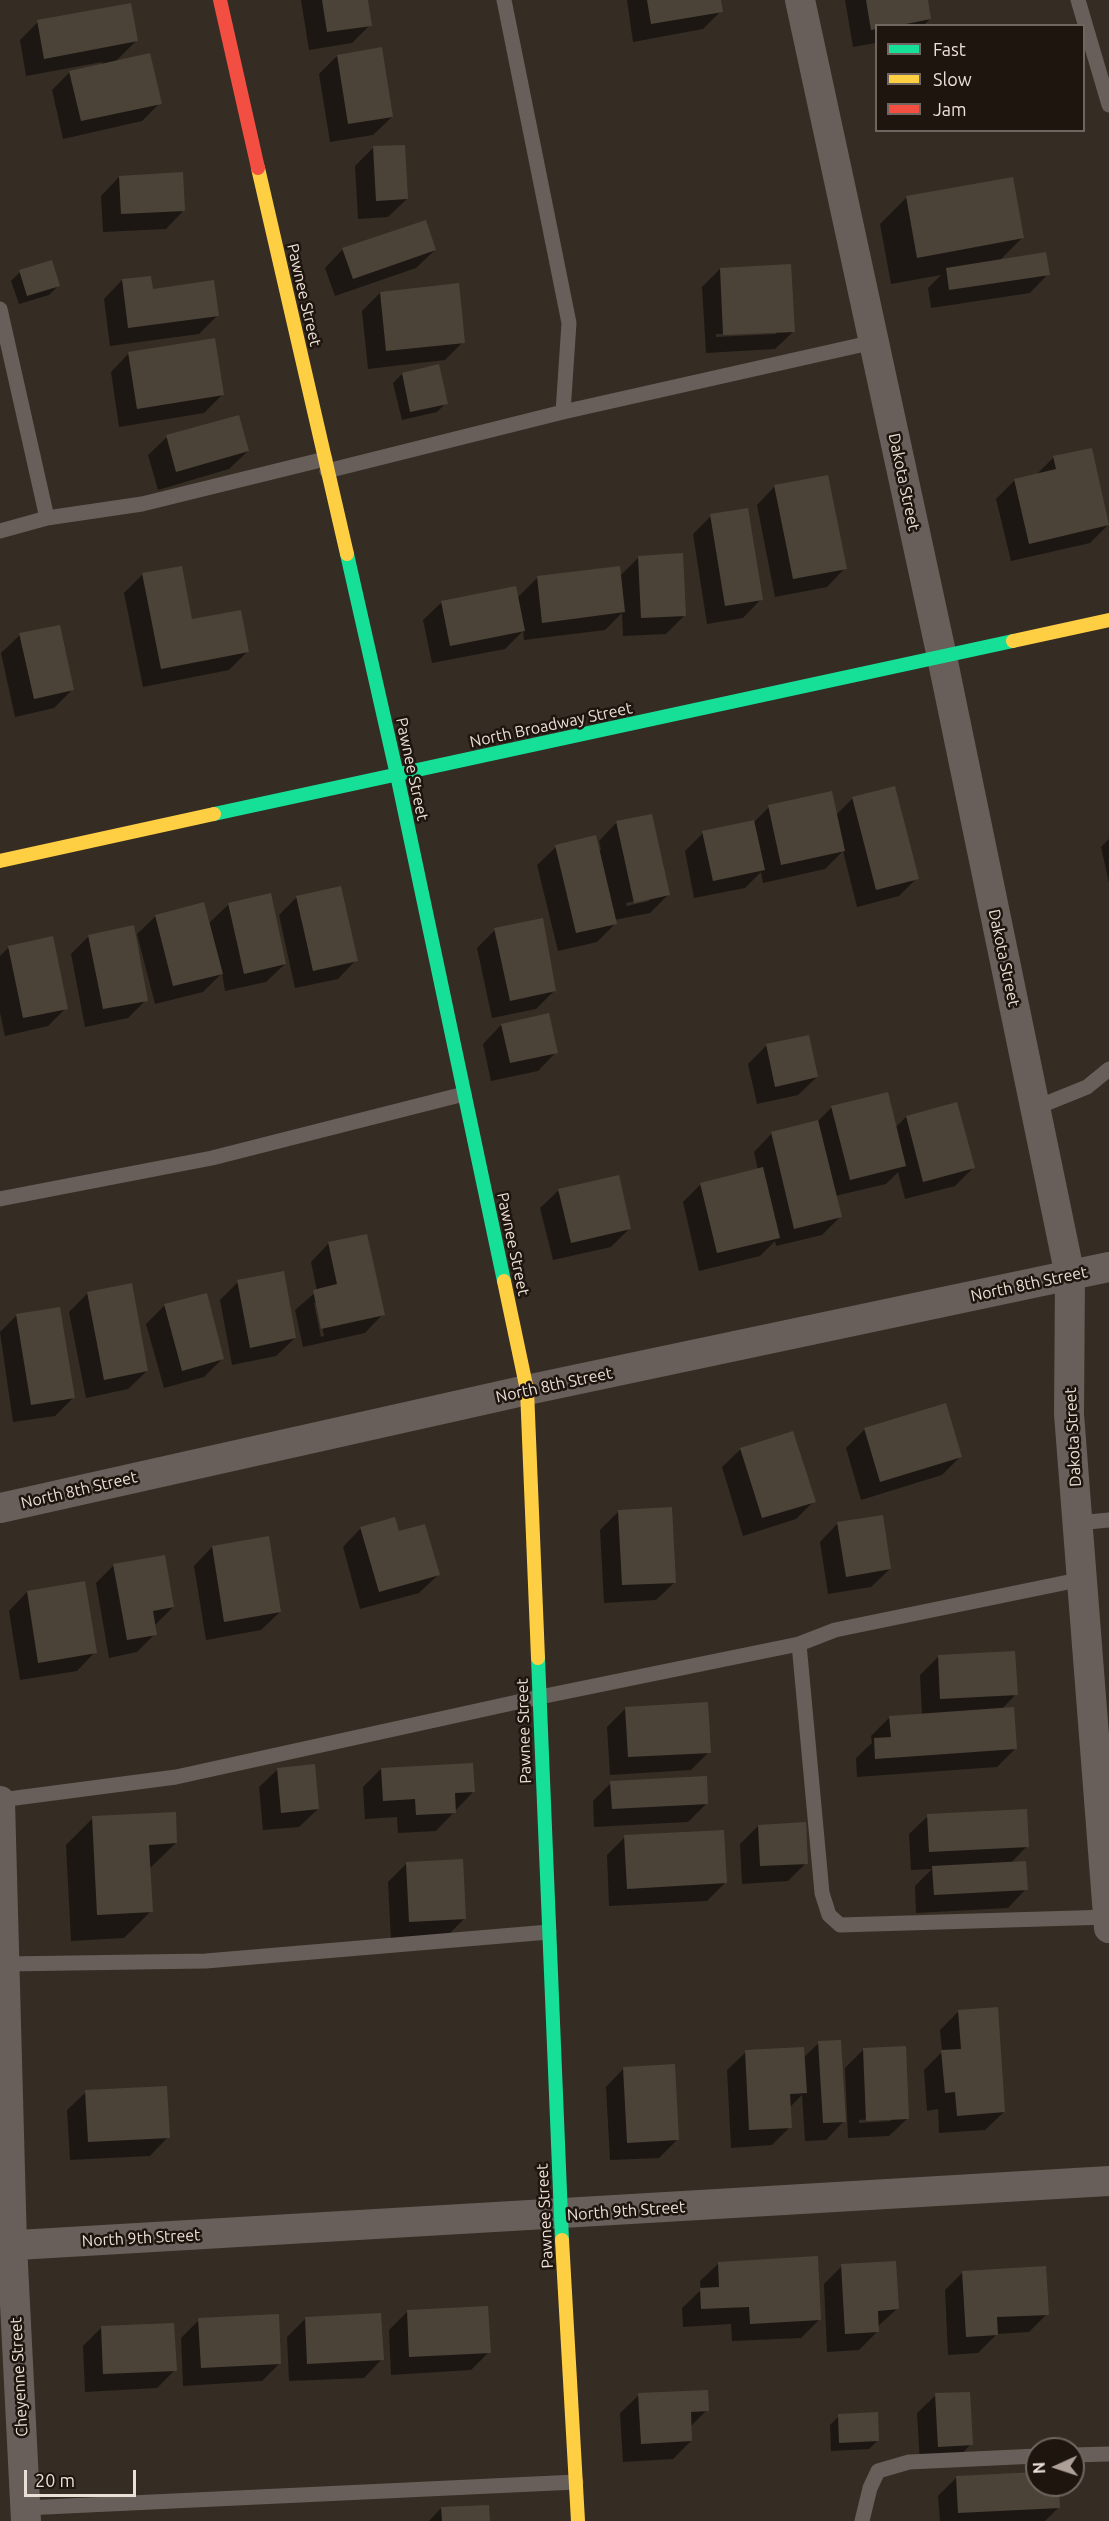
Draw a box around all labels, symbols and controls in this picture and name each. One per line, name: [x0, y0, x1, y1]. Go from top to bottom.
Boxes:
legend: [875, 24, 1085, 132]
text: Fast: [933, 39, 966, 59]
text: Slow: [933, 69, 972, 89]
text: Jam: [933, 99, 967, 119]
street label: Pawnee Street: [283, 242, 325, 348]
street label: Dakota Street: [884, 431, 924, 533]
street label: North Broadway Street: [468, 698, 634, 752]
street label: Pawnee Street: [392, 716, 432, 822]
street label: Dakota Street: [984, 907, 1024, 1009]
street label: Pawnee Street: [493, 1191, 533, 1297]
street label: North 8th Street: [969, 1262, 1089, 1306]
street label: North 8th Street: [494, 1363, 614, 1407]
street label: Dakota Street: [1061, 1387, 1085, 1487]
street label: North 8th Street: [19, 1467, 139, 1513]
street label: Pawnee Street: [513, 1678, 535, 1784]
street label: Pawnee Street: [533, 2163, 557, 2269]
street label: North 9th Street: [566, 2197, 686, 2225]
street label: North 9th Street: [81, 2225, 201, 2251]
street label: Cheyenne Street: [6, 2317, 32, 2437]
north arrow: [1025, 2437, 1085, 2497]
scale bar: [27, 2458, 140, 2496]
text: N: [1030, 2461, 1048, 2474]
text: 20 m: [35, 2470, 75, 2490]

